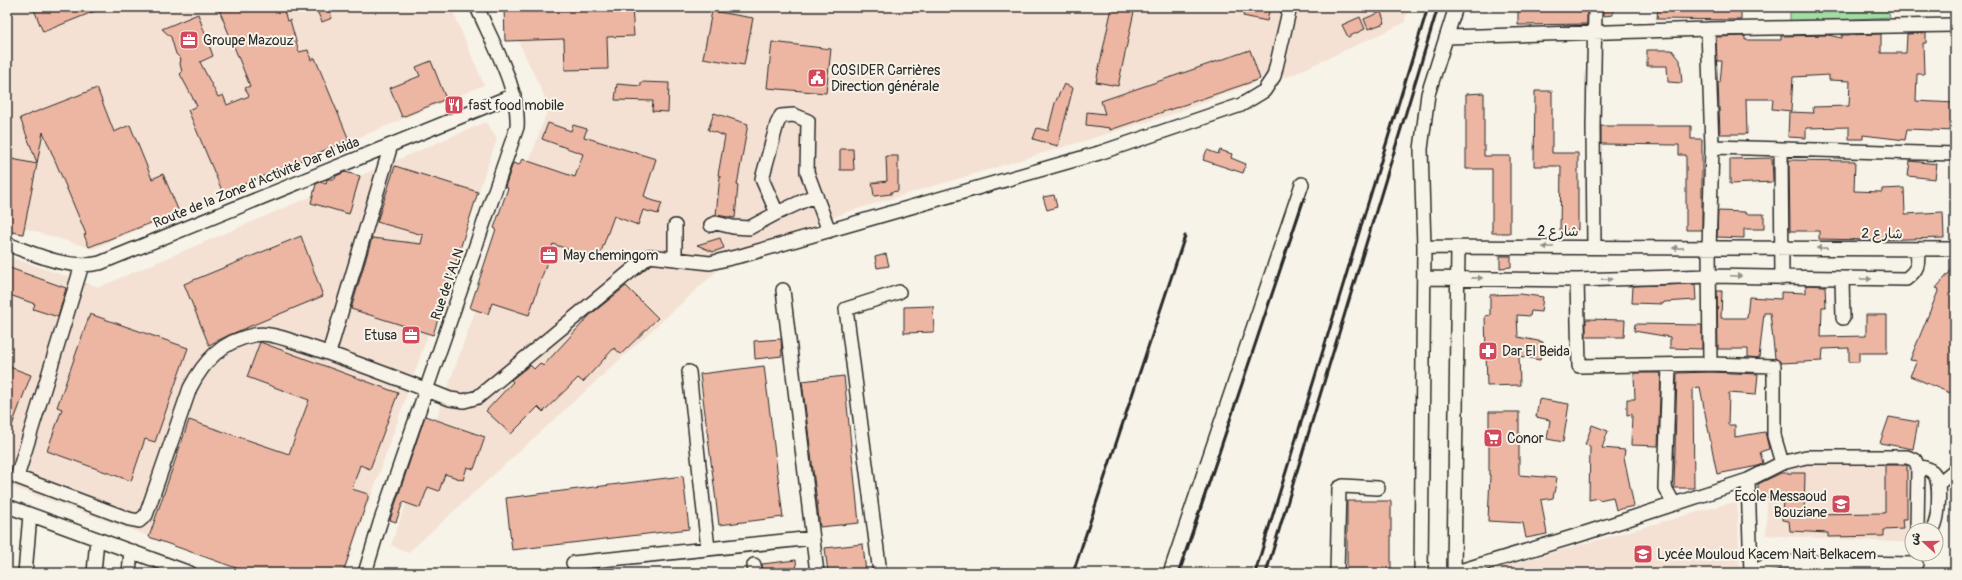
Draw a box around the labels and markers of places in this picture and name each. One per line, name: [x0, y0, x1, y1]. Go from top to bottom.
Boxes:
office icon: Groupe Mazouz: [178, 29, 200, 51]
place label: Groupe Mazouz: [203, 32, 294, 49]
place label: COSIDER Carrières Direction générale: [831, 62, 941, 95]
public building icon: COSIDER Carrières Direction générale: [806, 67, 828, 89]
restaurant icon: fast food mobile: [443, 94, 465, 116]
place label: fast food mobile: [468, 97, 564, 114]
office icon: May chemingom: [538, 244, 560, 266]
place label: May chemingom: [563, 247, 658, 264]
office icon: Etusa: [400, 324, 422, 346]
place label: Etusa: [364, 327, 397, 344]
pharmacy icon: Dar El Beida: [1477, 340, 1499, 362]
place label: Dar El Beida: [1502, 343, 1570, 360]
supermarket icon: Conor: [1482, 427, 1504, 449]
place label: Conor: [1507, 430, 1544, 447]
place label: Ecole Messaoud Bouziane: [1734, 488, 1827, 521]
school or university icon: Ecole Messaoud Bouziane: [1830, 493, 1852, 515]
school or university icon: Lycée Mouloud Kacem Nait Belkacem: [1632, 543, 1654, 565]
place label: Lycée Mouloud Kacem Nait Belkacem: [1657, 546, 1876, 563]

